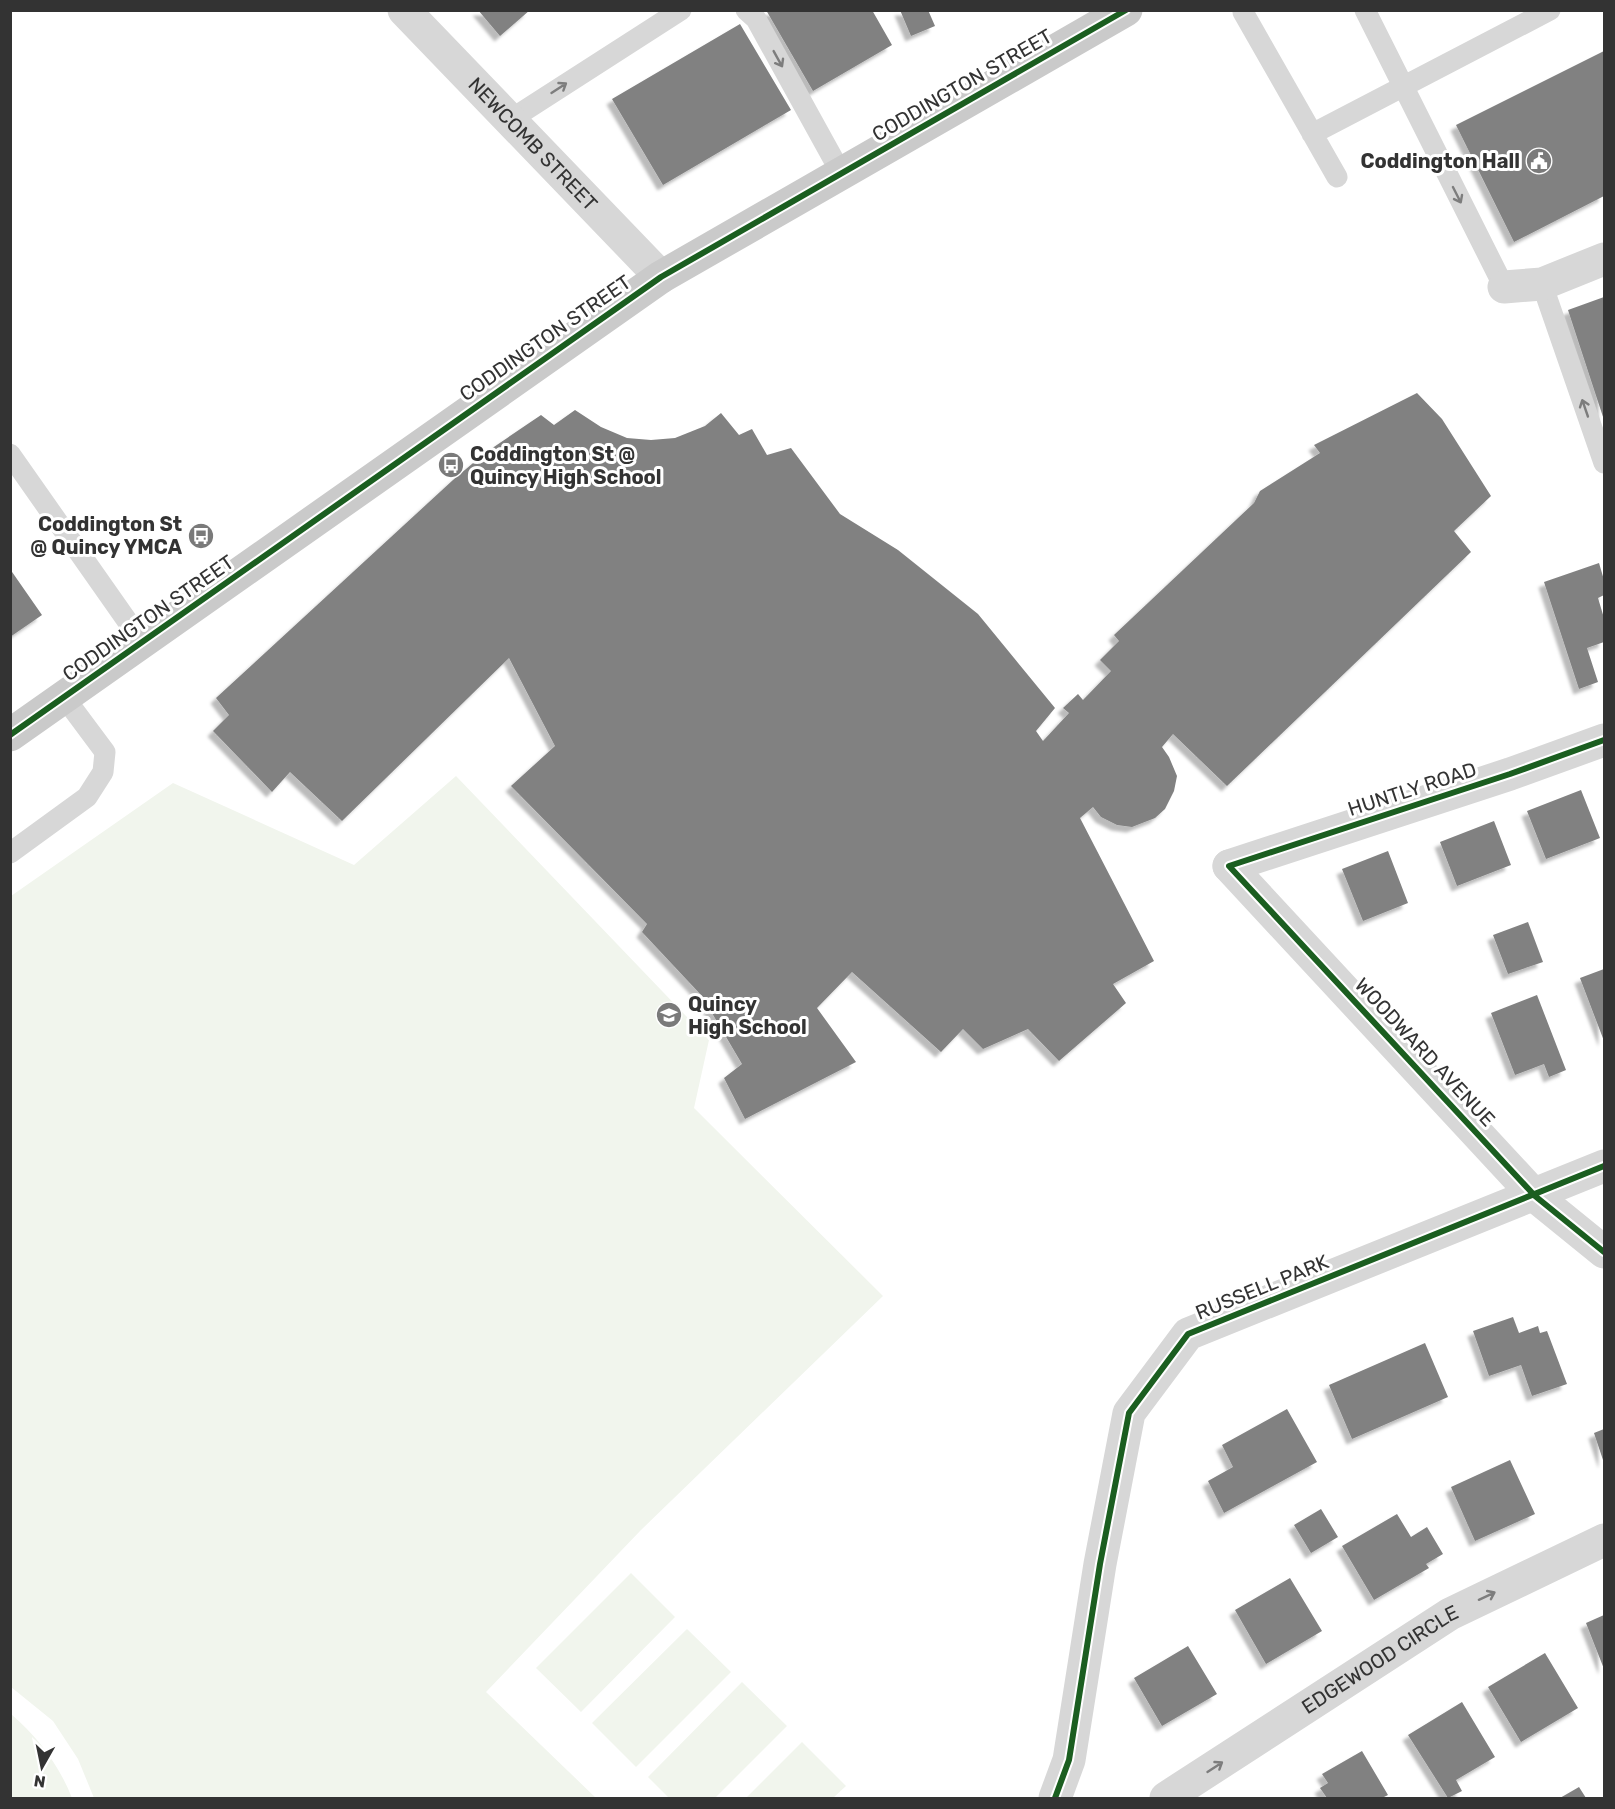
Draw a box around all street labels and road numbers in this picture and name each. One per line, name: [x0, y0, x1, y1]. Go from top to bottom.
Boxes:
street label: CODDINGTON STREET: [868, 23, 1057, 146]
street label: NEWCOMB STREET: [463, 72, 603, 216]
street label: CODDINGTON STREET: [455, 270, 636, 406]
street label: CODDINGTON STREET: [58, 550, 239, 686]
street label: HUNTLY ROAD: [1345, 757, 1479, 821]
street label: WOODWARD AVENUE: [1350, 973, 1500, 1131]
street label: RUSSELL PARK: [1192, 1249, 1332, 1325]
street label: EDGEWOOD CIRCLE: [1297, 1600, 1462, 1719]

